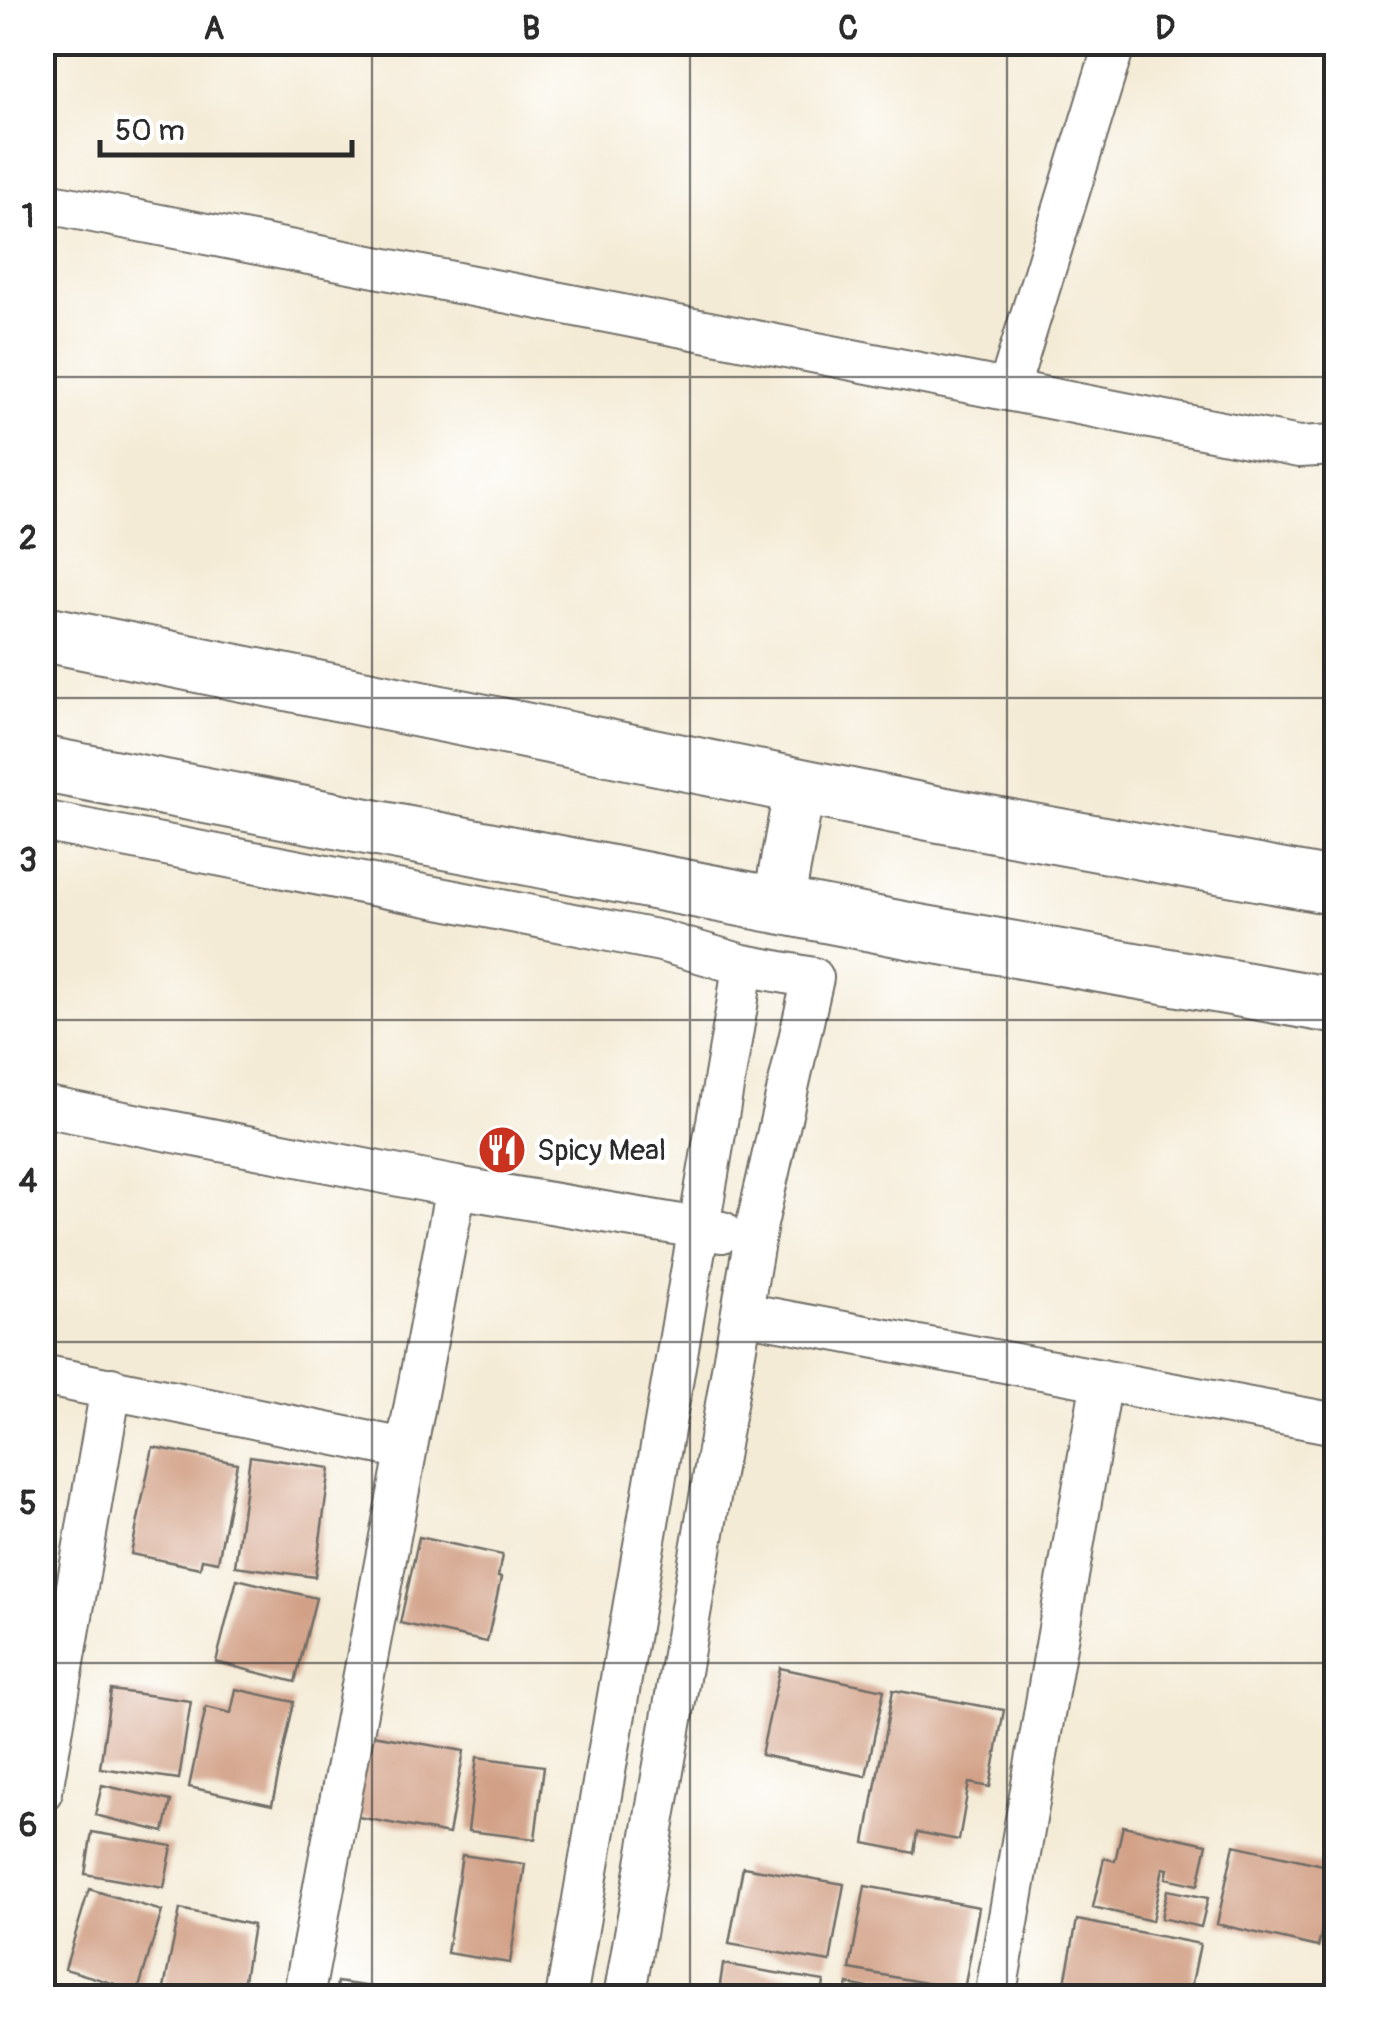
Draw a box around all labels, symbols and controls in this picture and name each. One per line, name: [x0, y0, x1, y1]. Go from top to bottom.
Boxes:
text: A: [204, 9, 225, 49]
text: B: [522, 9, 540, 49]
text: C: [838, 9, 858, 49]
text: D: [1155, 9, 1175, 49]
scale bar: [100, 95, 352, 157]
text: 50 m: [115, 112, 185, 149]
text: 1: [22, 197, 34, 237]
text: 2: [19, 519, 37, 559]
text: 3: [19, 841, 37, 881]
restaurant icon: Spicy Meal: [476, 1124, 528, 1176]
place label: Spicy Meal: [537, 1132, 666, 1169]
text: 4: [19, 1162, 38, 1202]
text: 5: [19, 1484, 37, 1524]
text: 6: [19, 1806, 37, 1846]

